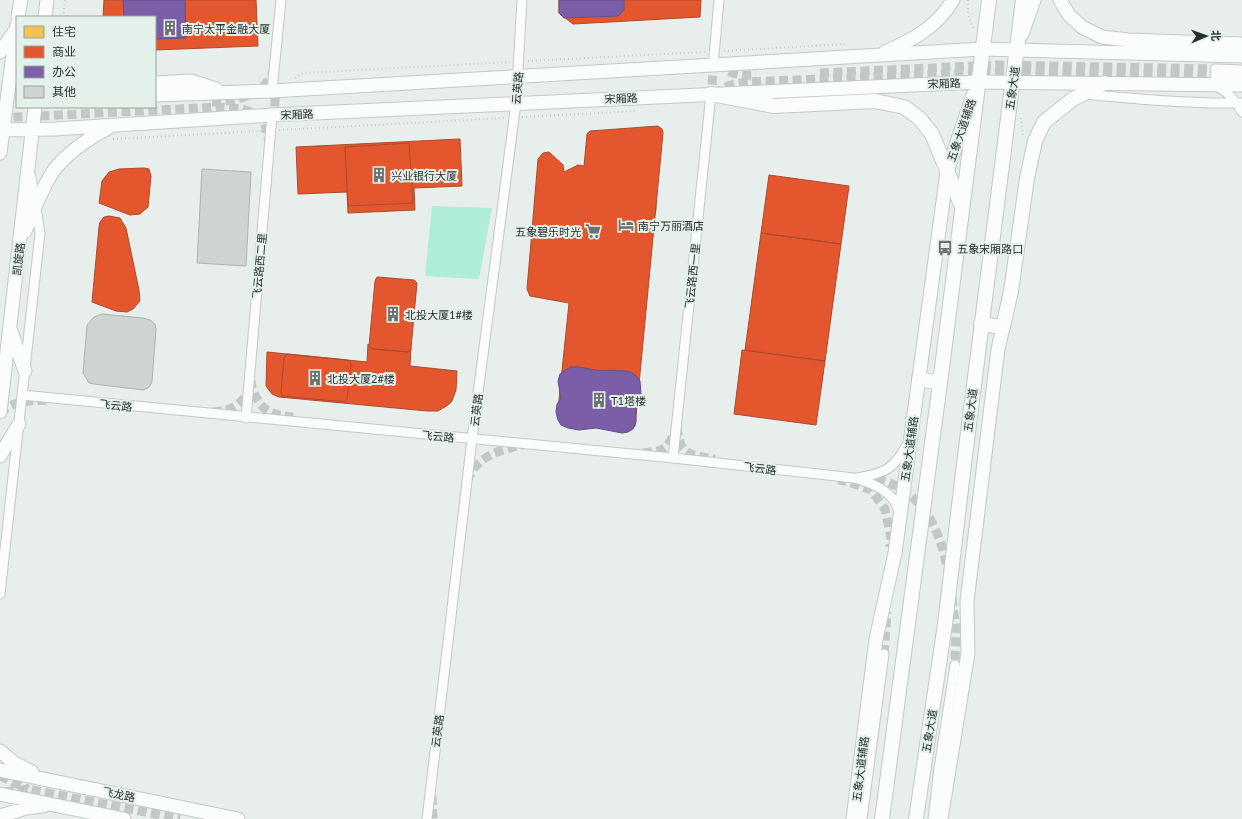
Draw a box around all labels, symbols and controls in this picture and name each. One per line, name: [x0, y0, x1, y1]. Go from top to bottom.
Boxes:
legend: [16, 16, 156, 108]
north arrow: [1186, 16, 1226, 56]
building icon: 南宁太平金融大厦: [161, 19, 179, 37]
place label: 南宁太平金融大厦: [182, 22, 270, 35]
text: 住宅: [52, 24, 76, 39]
text: 北: [1210, 30, 1223, 41]
text: 商业: [52, 44, 76, 59]
text: 办公: [52, 64, 76, 79]
street label: 五象大道: [1003, 65, 1021, 111]
street label: 云英路: [509, 71, 525, 105]
street label: 宋厢路: [927, 76, 961, 90]
text: 其他: [52, 84, 76, 99]
street label: 宋厢路: [604, 91, 638, 105]
street label: 五象大道辅路: [944, 97, 978, 163]
street label: 宋厢路: [280, 107, 314, 121]
building icon: 兴业银行大厦: [370, 166, 388, 184]
place label: 兴业银行大厦: [391, 169, 457, 182]
hotel icon: 南宁万丽酒店: [617, 216, 635, 234]
place label: 南宁万丽酒店: [638, 219, 704, 232]
supermarket icon: 五象碧乐时光: [584, 222, 602, 240]
place label: 五象碧乐时光: [515, 225, 581, 238]
street label: 飞云路西二里: [250, 233, 268, 299]
bus stop icon: 五象宋厢路口: [936, 239, 954, 257]
street label: 凯旋路: [10, 242, 26, 276]
place label: 五象宋厢路口: [957, 242, 1023, 255]
street label: 飞云路西一里: [682, 243, 702, 309]
building icon: 北投大厦1#楼: [384, 305, 402, 323]
place label: 北投大厦1#楼: [405, 308, 473, 321]
building icon: 北投大厦2#楼: [306, 369, 324, 387]
place label: 北投大厦2#楼: [327, 372, 395, 385]
street label: 五象大道: [961, 387, 979, 433]
building icon: T1塔楼: [590, 391, 608, 409]
street label: 云英路: [468, 393, 484, 427]
place label: T1塔楼: [611, 394, 646, 407]
street label: 飞云路: [99, 397, 133, 413]
street label: 五象大道辅路: [898, 415, 920, 483]
street label: 飞云路: [421, 428, 455, 444]
street label: 飞云路: [743, 460, 777, 476]
street label: 五象大道: [919, 708, 939, 754]
street label: 云英路: [429, 714, 445, 748]
street label: 五象大道辅路: [850, 735, 870, 803]
street label: 飞龙路: [102, 784, 136, 804]

